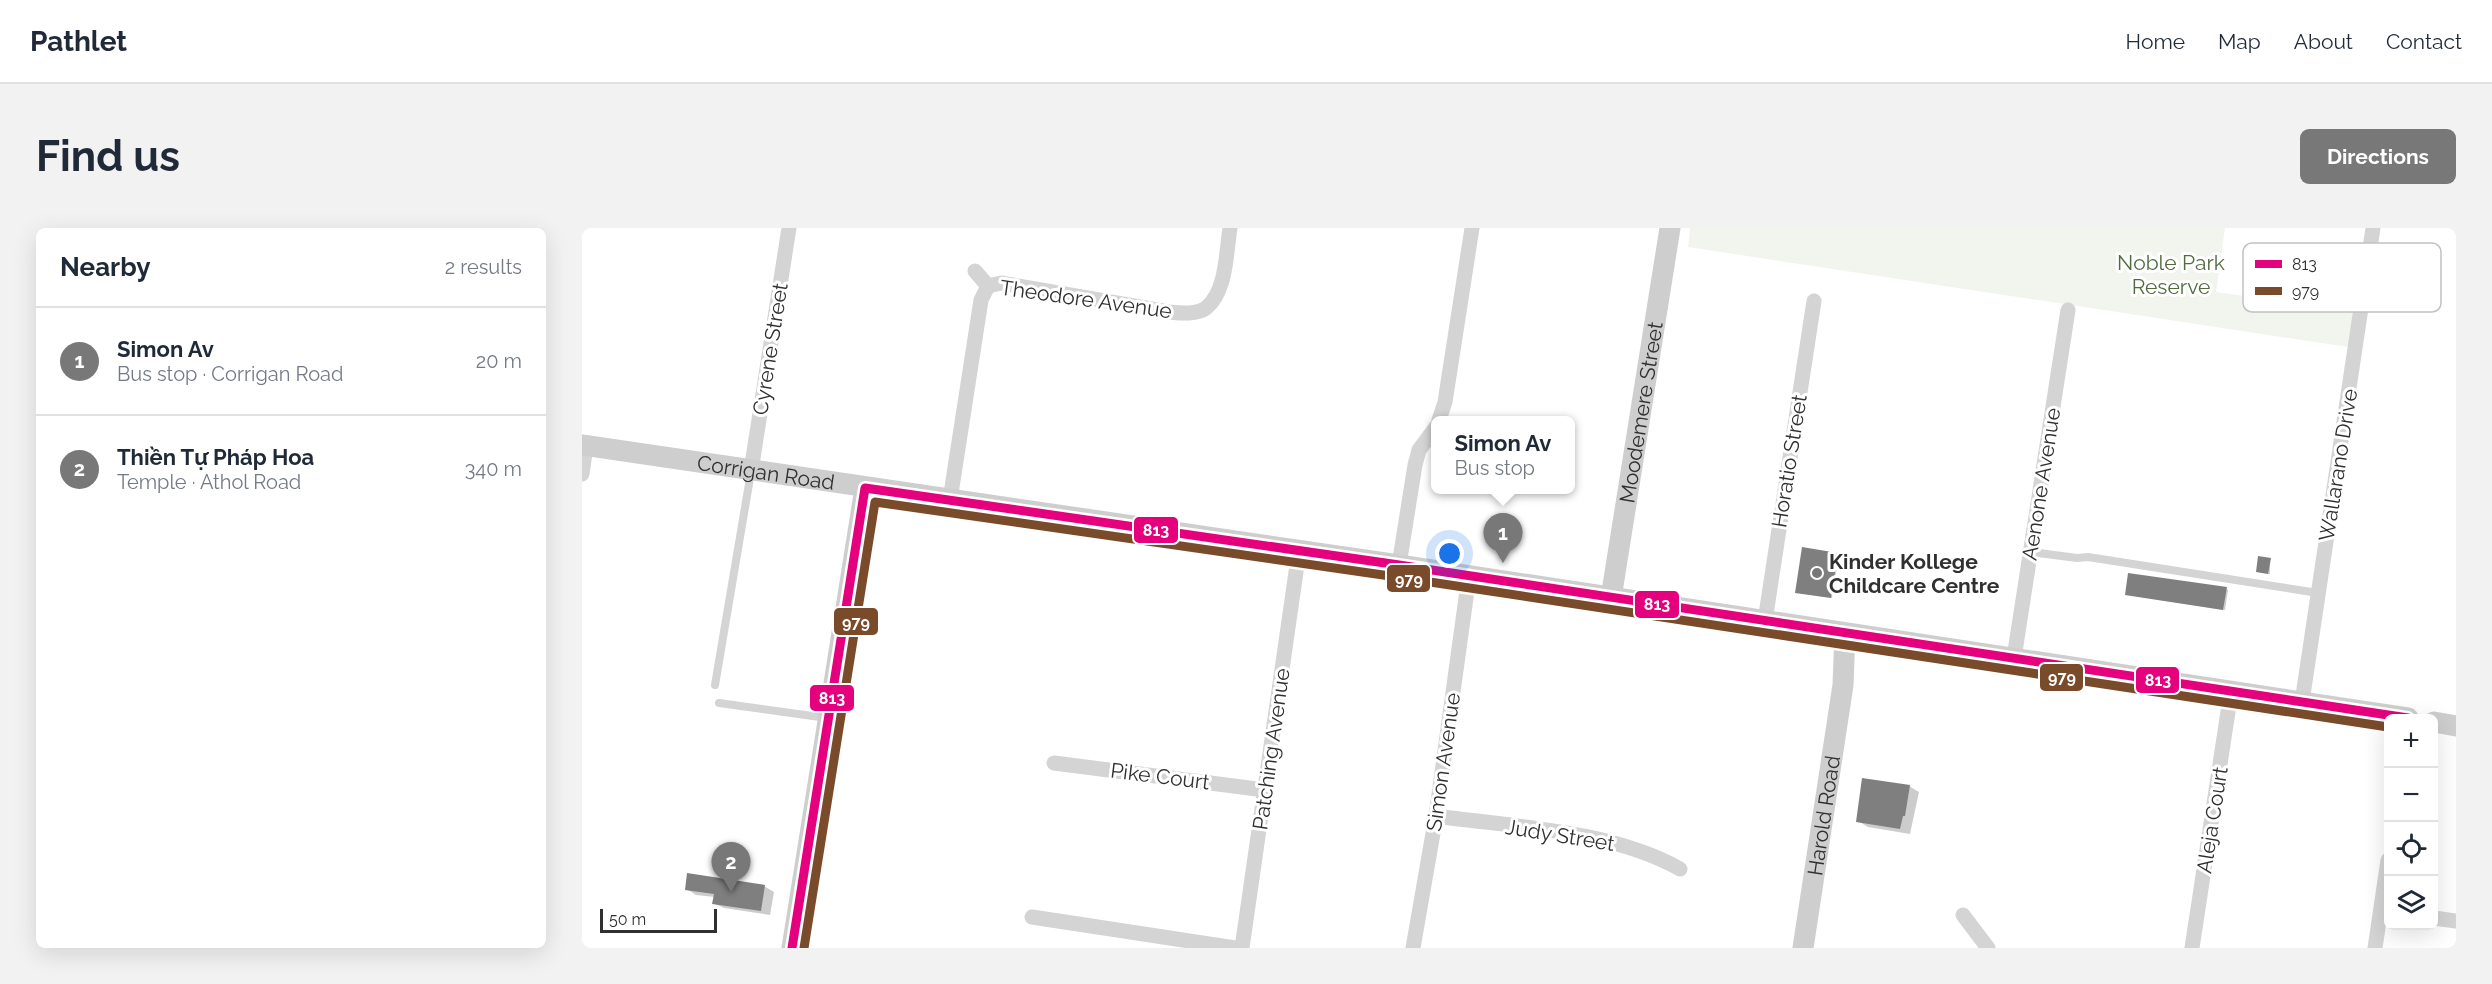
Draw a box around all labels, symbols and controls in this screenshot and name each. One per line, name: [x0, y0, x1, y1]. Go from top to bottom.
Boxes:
text: Pathlet: [30, 25, 127, 58]
text: Home: [2126, 29, 2185, 54]
text: Map: [2218, 29, 2261, 54]
text: About: [2294, 29, 2353, 54]
text: Contact: [2386, 29, 2462, 54]
button: Directions: [2300, 129, 2456, 184]
text: Find us: [36, 132, 180, 181]
legend: [2243, 243, 2441, 312]
park label: Noble Park Reserve: [2117, 250, 2225, 299]
text: Nearby: [60, 252, 150, 282]
text: 2 results: [445, 255, 522, 279]
text: 813: [2292, 255, 2317, 274]
street label: Theodore Avenue: [999, 275, 1173, 323]
street label: Cyrene Street: [747, 281, 793, 417]
text: 979: [2292, 282, 2319, 301]
street label: Moodemere Street: [1614, 320, 1667, 505]
text: Simon Av: [117, 336, 214, 362]
text: 1: [75, 349, 84, 373]
text: 20 m: [476, 349, 522, 373]
text: Bus stop · Corrigan Road: [117, 362, 343, 386]
street label: Wallarano Drive: [2314, 387, 2362, 543]
street label: Horatio Street: [1766, 393, 1812, 529]
street label: Aenone Avenue: [2017, 406, 2065, 562]
popup: [1431, 416, 1575, 494]
text: Simon Av: [1455, 430, 1551, 456]
text: Thiền Tự Pháp Hoa: [117, 444, 314, 470]
street label: Corrigan Road: [696, 450, 836, 494]
text: Bus stop: [1455, 456, 1535, 480]
text: 2: [74, 457, 85, 481]
text: 340 m: [465, 457, 522, 481]
text: Temple · Athol Road: [117, 470, 301, 494]
pin: 1: [1484, 514, 1522, 563]
line badge: 813: [1133, 516, 1179, 544]
text: 813: [1143, 521, 1169, 540]
your location: [1435, 539, 1464, 568]
place label: Kinder Kollege Childcare Centre: [1829, 549, 2000, 598]
line badge: 979: [1386, 564, 1431, 593]
marker: Kinder Kollege Childcare Centre: [1810, 566, 1824, 580]
text: 979: [1395, 570, 1423, 589]
line badge: 813: [1634, 590, 1680, 619]
text: 813: [1644, 595, 1670, 614]
line badge: 979: [833, 607, 879, 636]
text: 979: [842, 613, 870, 632]
line badge: 979: [2039, 663, 2084, 692]
street label: Patching Avenue: [1247, 666, 1295, 832]
line badge: 813: [2135, 666, 2180, 694]
text: 979: [2048, 668, 2076, 687]
text: 813: [2145, 671, 2171, 690]
line badge: 813: [809, 684, 855, 712]
text: 813: [819, 689, 845, 708]
street label: Simon Avenue: [1421, 691, 1465, 833]
map controls: [2384, 714, 2438, 930]
button: +: [2384, 714, 2438, 768]
street label: Harold Road: [1802, 754, 1845, 877]
street label: Pike Court: [1109, 758, 1211, 794]
street label: Aleja Court: [2191, 765, 2233, 875]
button: −: [2384, 768, 2438, 822]
street label: Judy Street: [1504, 814, 1616, 856]
button: locate: [2384, 822, 2438, 876]
pin: 2: [712, 842, 750, 892]
button: layers: [2384, 876, 2438, 930]
scale bar: [600, 906, 717, 934]
text: 50 m: [609, 910, 646, 929]

